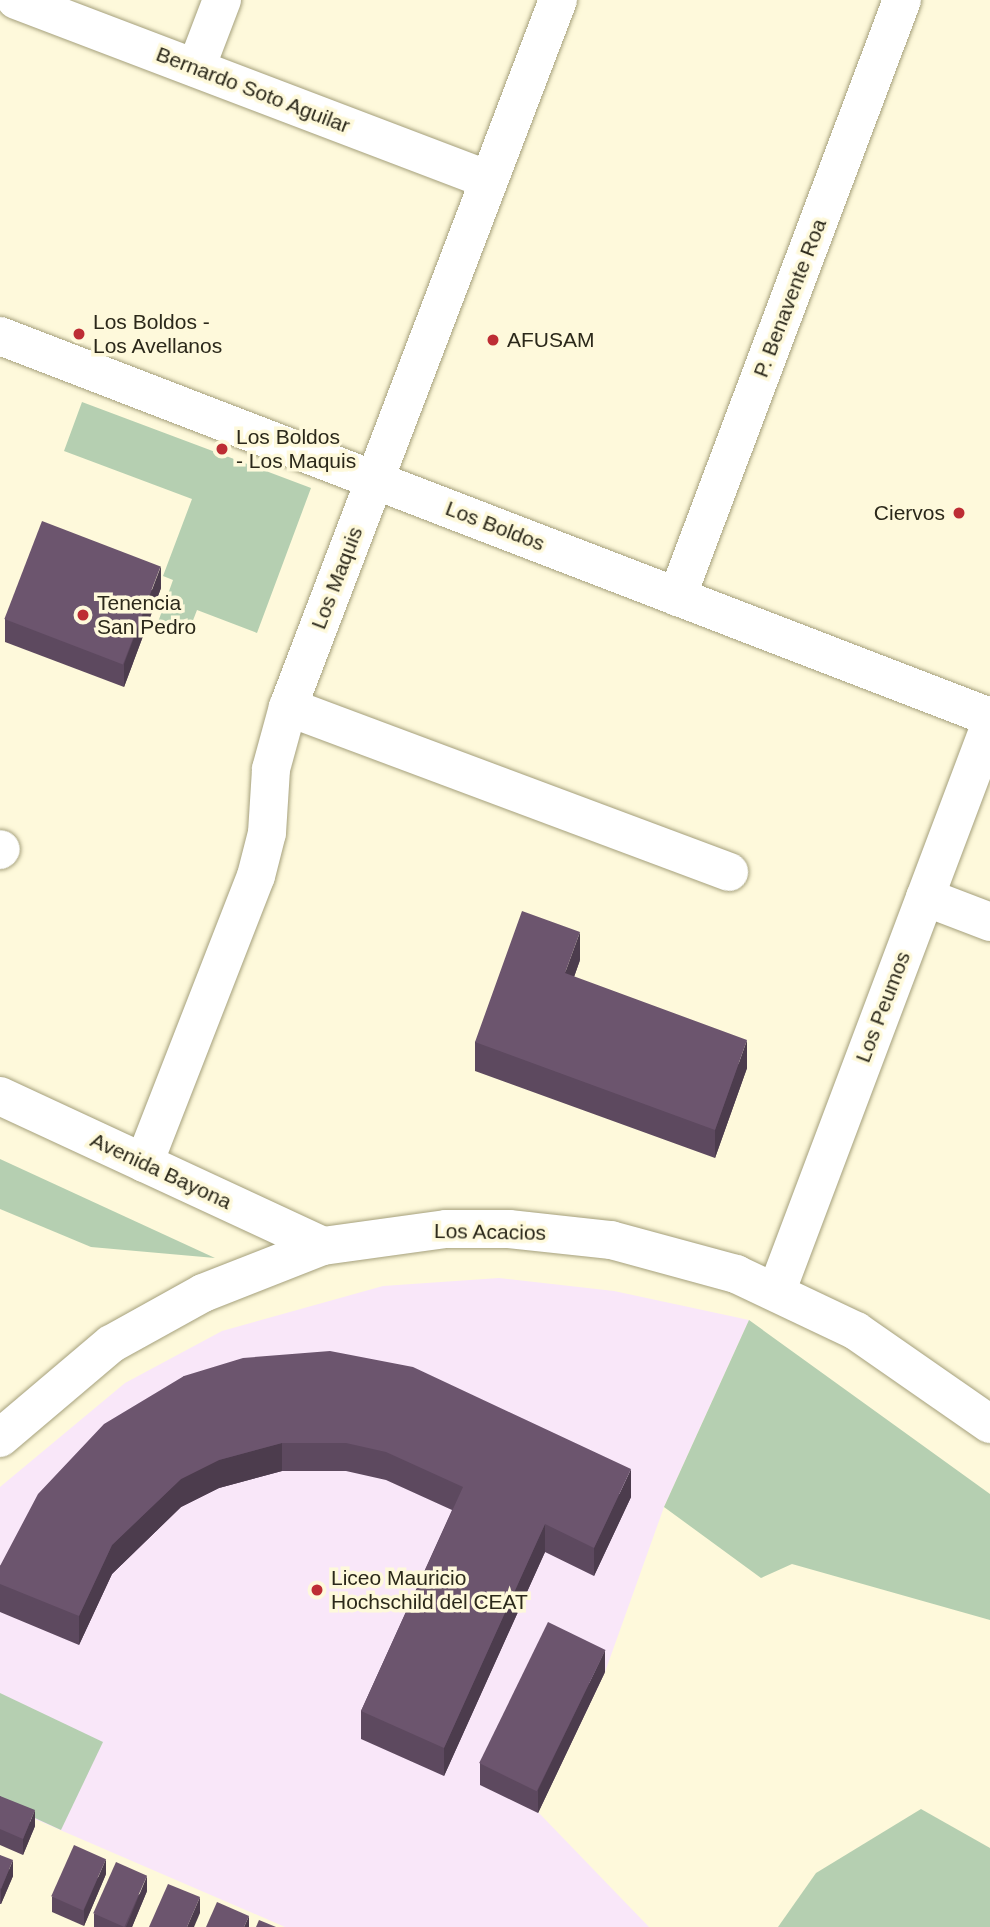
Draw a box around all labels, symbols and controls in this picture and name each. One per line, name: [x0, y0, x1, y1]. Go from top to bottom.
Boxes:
street label: Bernardo Soto Aguilar: [152, 41, 354, 139]
street label: P. Benavente Roa: [748, 215, 832, 381]
place label: Los Boldos - Los Avellanos: [93, 309, 223, 359]
marker: Los Boldos - Los Avellanos: [71, 326, 87, 342]
place label: AFUSAM: [507, 327, 595, 353]
marker: AFUSAM: [485, 332, 501, 348]
place label: Los Boldos - Los Maquis: [236, 424, 356, 474]
marker: Los Boldos - Los Maquis: [214, 441, 230, 457]
street label: Los Boldos: [442, 496, 548, 556]
place label: Ciervos: [874, 500, 945, 526]
marker: Ciervos: [951, 505, 967, 521]
street label: Los Maquis: [306, 523, 368, 633]
place label: Tenencia San Pedro: [97, 590, 196, 640]
marker: Tenencia San Pedro: [75, 607, 91, 623]
street label: Los Peumos: [850, 948, 916, 1066]
street label: Avenida Bayona: [87, 1127, 235, 1215]
street label: Los Acacios: [433, 1218, 547, 1246]
place label: Liceo Mauricio Hochschild del CEAT: [331, 1565, 528, 1615]
marker: Liceo Mauricio Hochschild del CEAT: [309, 1582, 325, 1598]

